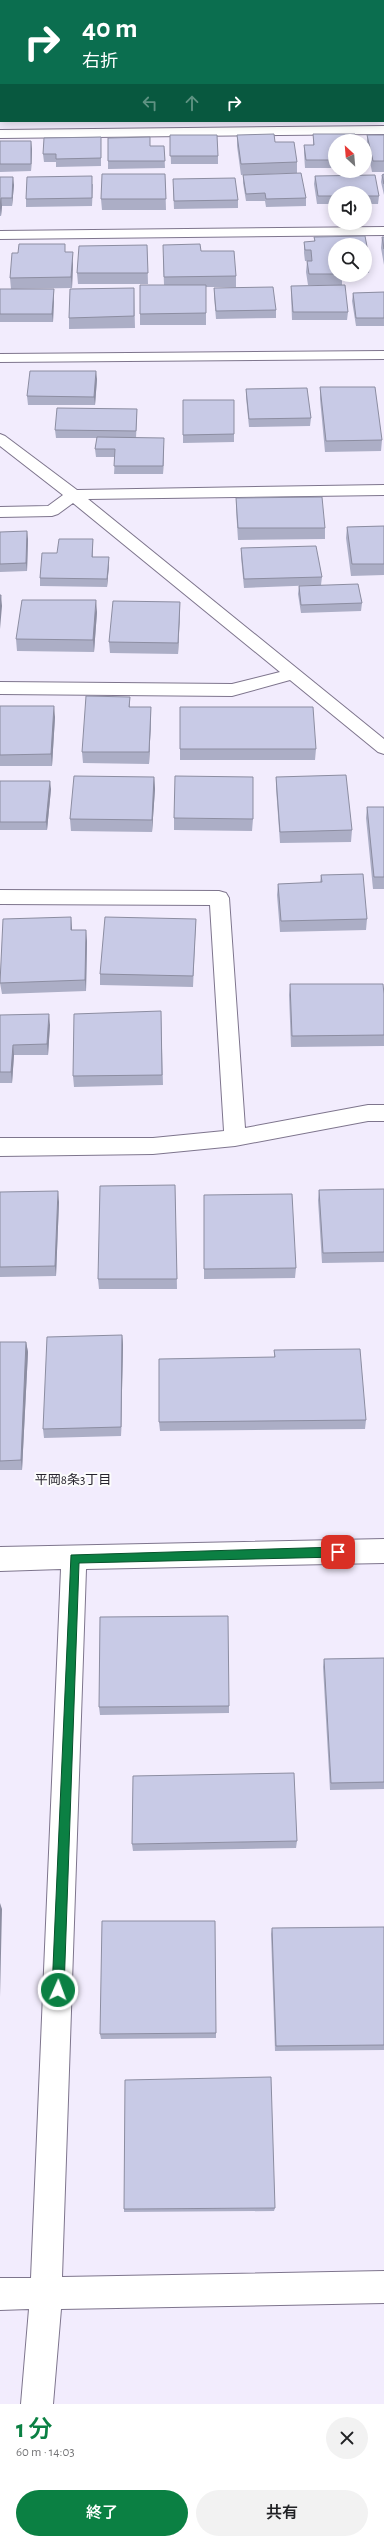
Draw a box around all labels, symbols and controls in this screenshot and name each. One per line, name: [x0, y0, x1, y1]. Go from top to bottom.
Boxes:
text: 40 m: [82, 15, 138, 43]
icon: right: [16, 16, 68, 68]
text: 右折: [82, 53, 118, 71]
icon: left: [139, 92, 161, 114]
icon: ahead: [181, 92, 203, 114]
icon: right: [223, 92, 245, 114]
north arrow: [328, 134, 372, 178]
map controls: [328, 134, 372, 282]
button: sound: [328, 186, 372, 230]
button: search: [328, 238, 372, 282]
district label: 平岡8条3丁目: [35, 1472, 111, 1487]
pin: [321, 1535, 355, 1569]
icon: arrive: [327, 1541, 349, 1563]
position arrow: [37, 1969, 79, 2011]
button: close: [326, 2417, 368, 2459]
text: 1 分: [16, 2418, 52, 2442]
text: 60 m · 14:03: [16, 2446, 75, 2459]
button: 終了: [16, 2490, 188, 2536]
button: 共有: [196, 2490, 368, 2536]

